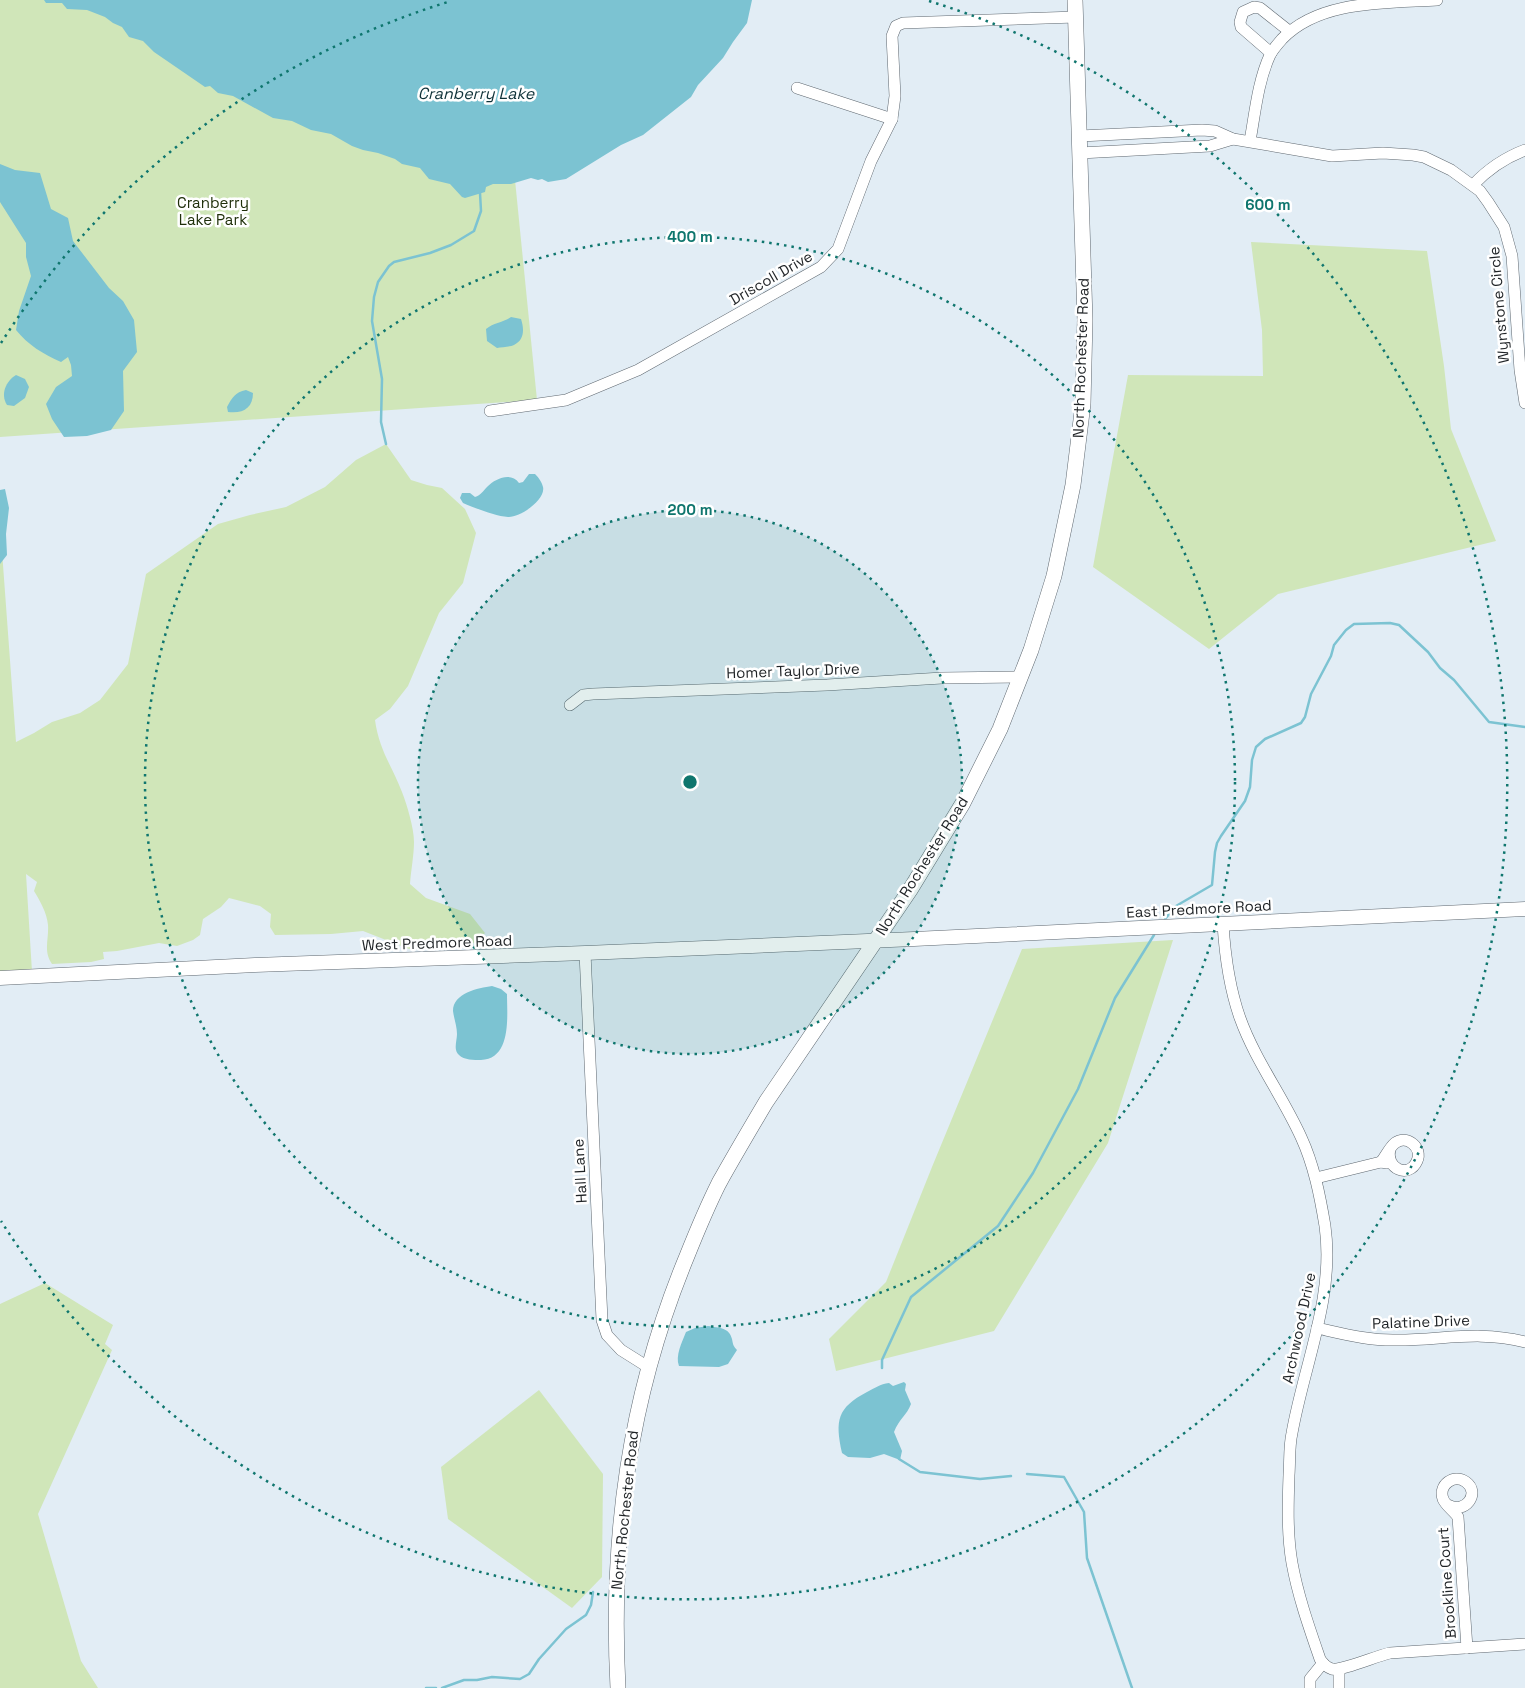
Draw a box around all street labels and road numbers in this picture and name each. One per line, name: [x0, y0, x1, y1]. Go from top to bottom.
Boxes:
street label: Driscoll Drive: [726, 246, 816, 309]
street label: Wynstone Circle: [1484, 246, 1513, 364]
street label: North Rochester Road: [1068, 278, 1093, 438]
street label: Homer Taylor Drive: [726, 659, 860, 682]
street label: North Rochester Road: [871, 793, 972, 939]
street label: East Predmore Road: [1126, 895, 1272, 922]
street label: West Predmore Road: [362, 930, 512, 955]
street label: Hall Lane: [568, 1138, 591, 1204]
street label: Archwood Drive: [1277, 1271, 1320, 1385]
street label: Palatine Drive: [1372, 1310, 1470, 1333]
street label: North Rochester Road: [607, 1429, 642, 1591]
street label: Brookline Court: [1433, 1526, 1460, 1639]

